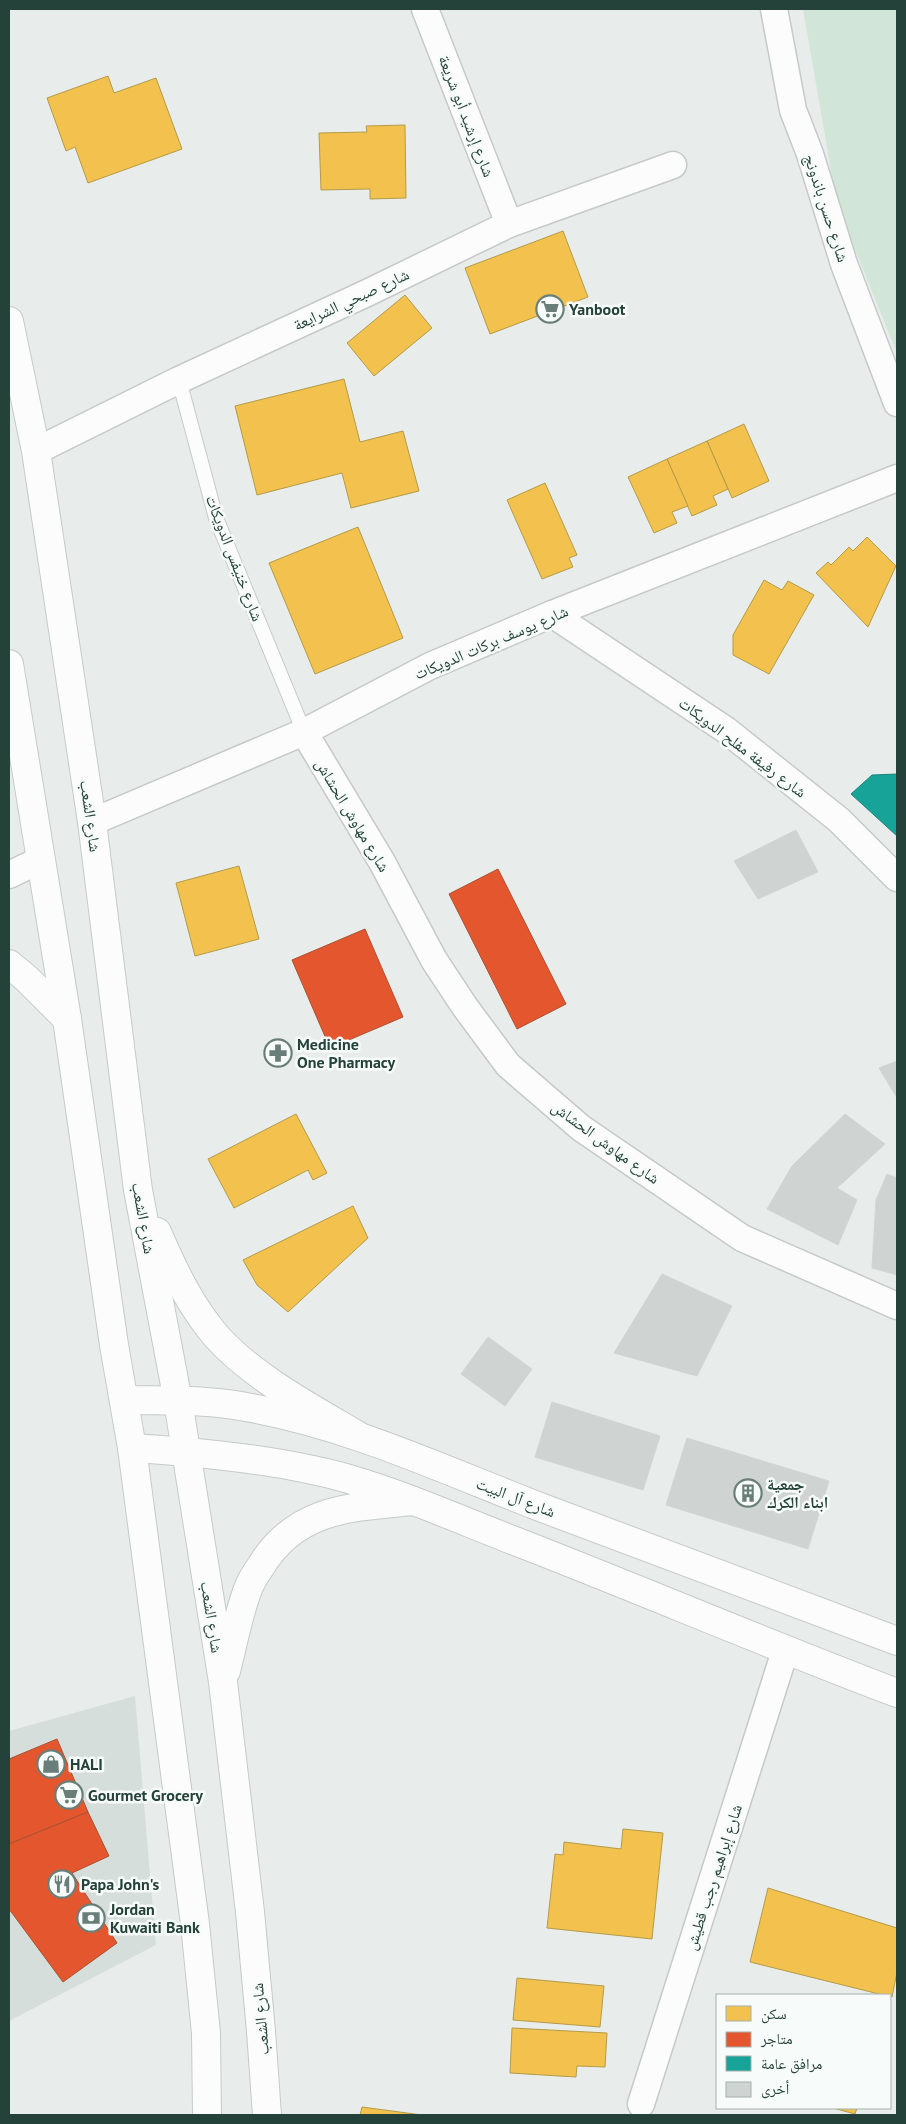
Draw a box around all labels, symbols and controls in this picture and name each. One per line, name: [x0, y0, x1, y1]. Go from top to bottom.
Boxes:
street label: شارع إرشيد أبو شريعة: [434, 52, 499, 180]
street label: شارع حسن باندونج: [799, 152, 854, 265]
street label: شارع صبحي الشرايعة: [290, 263, 413, 337]
supermarket icon: Yanboot: [535, 294, 565, 324]
place label: Yanboot: [568, 299, 626, 319]
street label: شارع خنيفس الدويكات: [201, 492, 268, 624]
street label: شارع يوسف بركات الدويكات: [411, 601, 571, 684]
street label: شارع رفيفة مفلح الدويكات: [675, 692, 811, 802]
street label: شارع مهاوش الحشاش: [310, 755, 395, 876]
street label: شارع الشعب: [75, 779, 106, 853]
place label: Medicine One Pharmacy: [297, 1034, 396, 1072]
pharmacy icon: Medicine One Pharmacy: [263, 1038, 293, 1068]
street label: شارع مهاوش الحشاش: [547, 1096, 664, 1189]
street label: شارع الشعب: [127, 1181, 160, 1255]
street label: شارع آل البيت: [473, 1473, 558, 1522]
place label: جمعية ابناء الكرك: [767, 1474, 828, 1512]
building icon: جمعية ابناء الكرك: [733, 1478, 763, 1508]
street label: شارع الشعب: [195, 1580, 228, 1654]
shop icon: HALI: [36, 1749, 66, 1779]
place label: HALI: [70, 1754, 103, 1774]
supermarket icon: Gourmet Grocery: [54, 1780, 84, 1810]
place label: Gourmet Grocery: [88, 1785, 203, 1805]
street label: شارع إبراهيم رجب قطيش: [680, 1801, 747, 1953]
restaurant icon: Papa John's: [47, 1869, 77, 1899]
place label: Papa John's: [81, 1874, 160, 1894]
place label: Jordan Kuwaiti Bank: [109, 1899, 200, 1937]
bank icon: Jordan Kuwaiti Bank: [76, 1903, 106, 1933]
street label: شارع الشعب: [247, 1982, 274, 2056]
legend: [716, 1994, 891, 2109]
text: سكن: [761, 2004, 787, 2024]
text: متاجر: [760, 2029, 793, 2048]
text: مرافق عامة: [761, 2054, 823, 2074]
text: أخرى: [761, 2079, 790, 2099]

